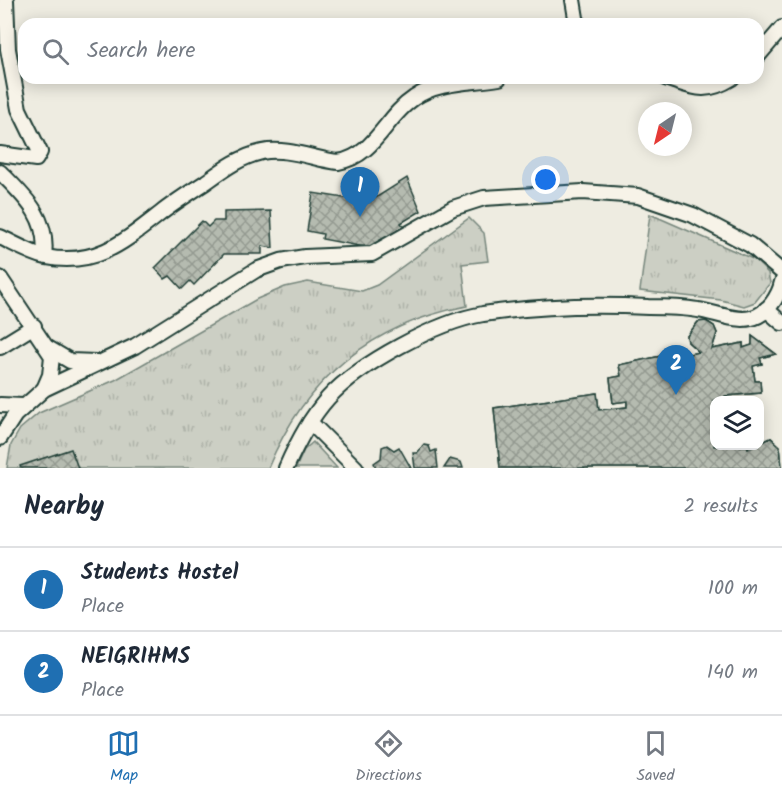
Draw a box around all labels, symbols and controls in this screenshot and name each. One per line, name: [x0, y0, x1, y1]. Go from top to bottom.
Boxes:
search box: [18, 18, 764, 84]
text: Search here: [87, 34, 195, 69]
icon: search: [39, 35, 72, 68]
north arrow: [638, 102, 692, 156]
your location: [531, 165, 560, 194]
pin: 1: [340, 168, 380, 217]
pin: 2: [656, 346, 696, 395]
map controls: [710, 396, 764, 450]
button: layers: [710, 396, 764, 450]
text: Nearby: [24, 486, 104, 528]
text: 2 results: [683, 491, 758, 523]
text: Students Hostel: [81, 556, 238, 591]
text: 1: [40, 573, 47, 605]
text: 100 m: [708, 573, 758, 605]
text: Place: [81, 591, 124, 623]
text: NEIGRIHMS: [81, 640, 190, 675]
text: 2: [38, 657, 49, 689]
text: 140 m: [707, 657, 758, 689]
text: Place: [81, 675, 124, 707]
tab: Map: [107, 727, 140, 788]
tab: Directions: [355, 727, 422, 788]
tab: Saved: [637, 727, 675, 788]

